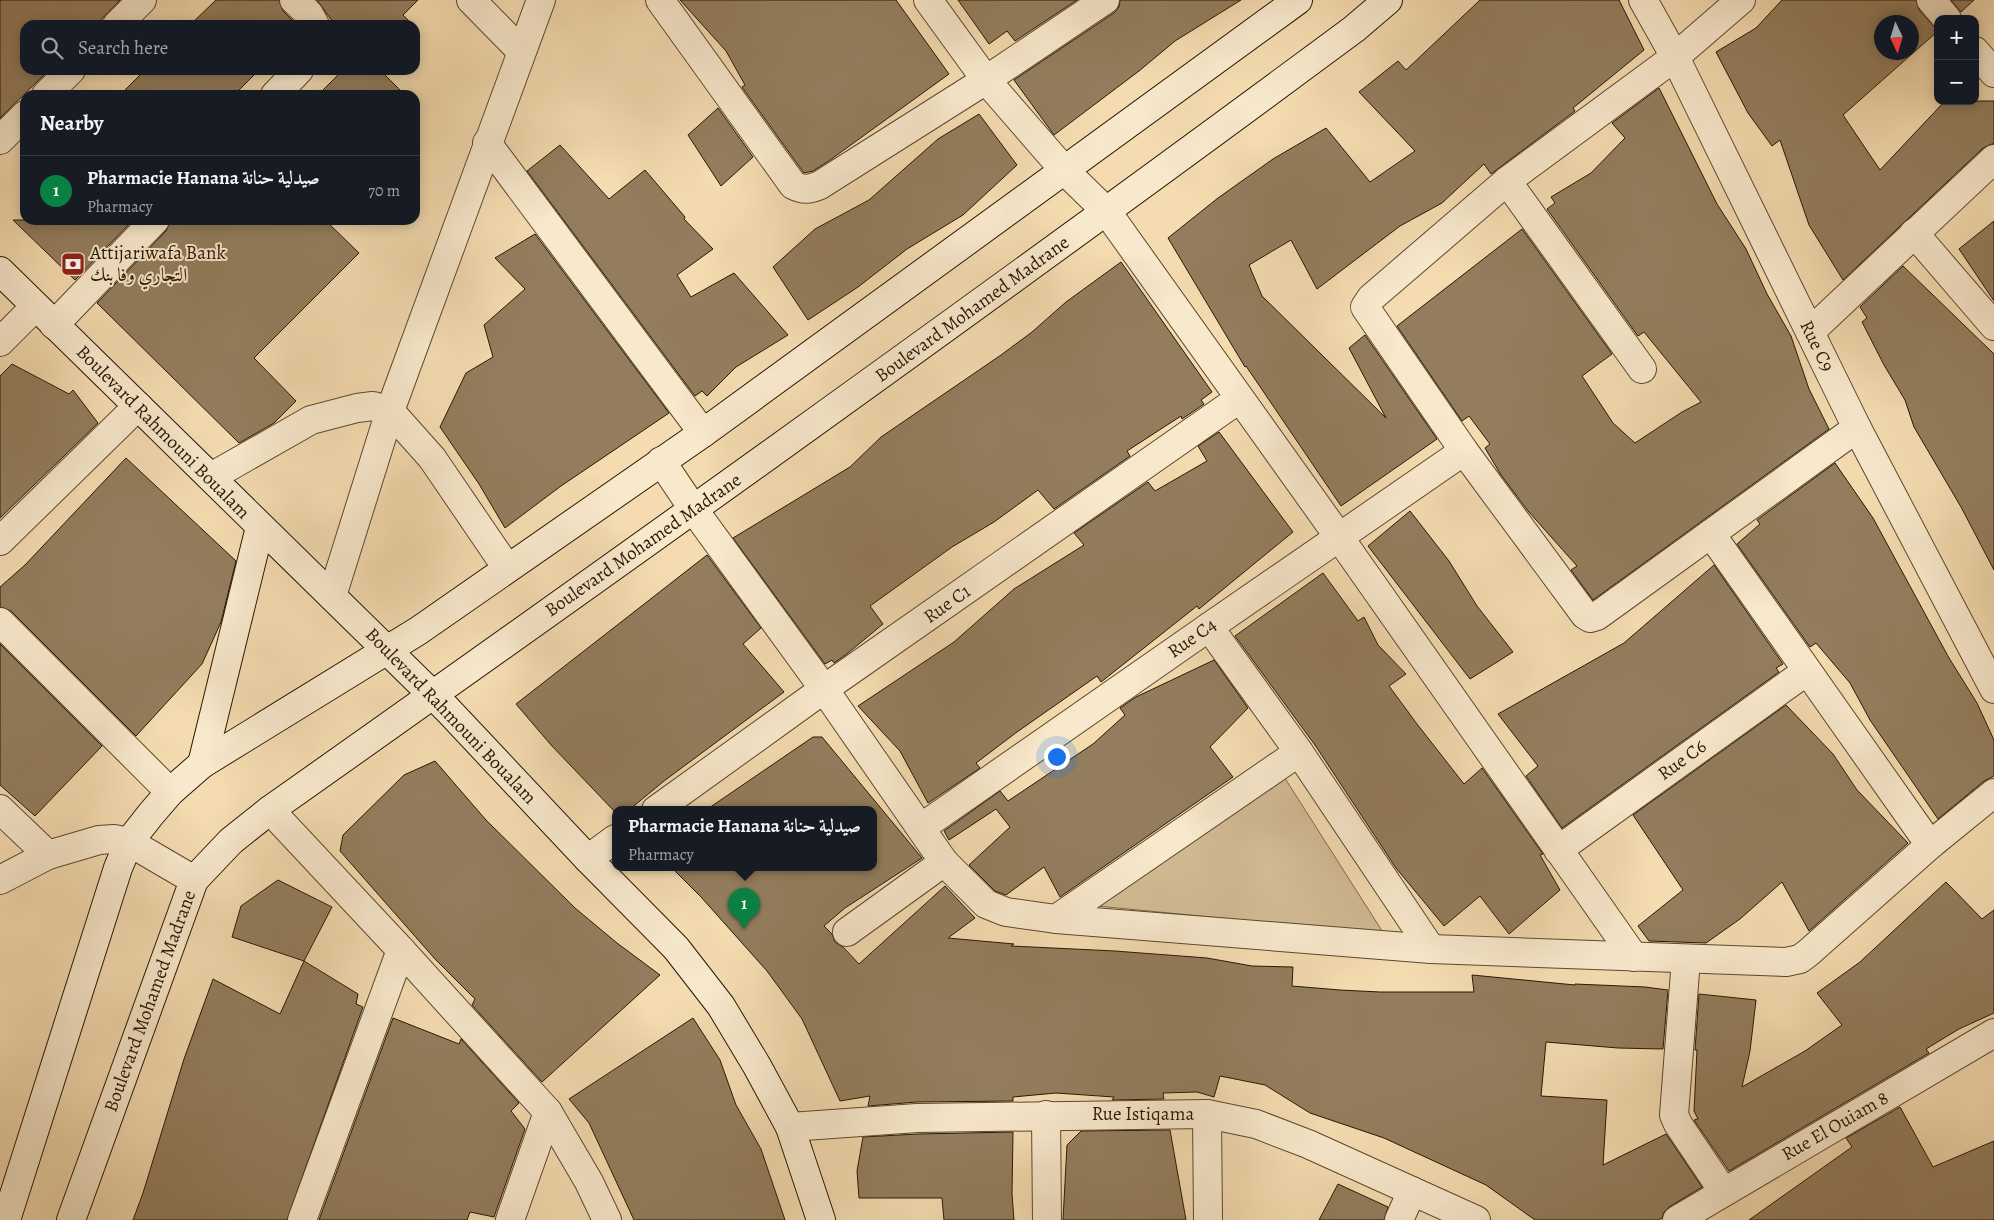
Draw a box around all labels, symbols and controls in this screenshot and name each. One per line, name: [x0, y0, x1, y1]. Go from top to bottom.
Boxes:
north arrow: [1874, 15, 1919, 60]
map controls: [1934, 15, 1979, 105]
button: +: [1934, 15, 1979, 60]
search box: [20, 20, 420, 75]
icon: search: [38, 34, 66, 62]
text: Search here: [78, 35, 168, 61]
button: −: [1934, 60, 1979, 105]
text: Nearby: [40, 109, 103, 137]
text: Pharmacie Hanana صيدلية حنانة: [87, 165, 320, 191]
text: 1: [53, 180, 59, 202]
text: 70 m: [368, 180, 400, 202]
text: Pharmacy: [87, 196, 153, 218]
street label: Boulevard Mohamed Madrane: [870, 230, 1074, 388]
place label: Attijariwafa Bank التجاري وفا بنك: [89, 240, 226, 290]
bank icon: Attijariwafa Bank التجاري وفا بنك: [60, 251, 86, 277]
street label: Rue C9: [1793, 316, 1841, 376]
street label: Boulevard Rahmouni Boualam: [70, 339, 256, 525]
street label: Boulevard Mohamed Madrane: [540, 467, 746, 623]
street label: Rue C1: [918, 578, 976, 630]
street label: Rue C4: [1162, 612, 1222, 664]
street label: Boulevard Rahmouni Boualam: [360, 622, 543, 810]
street label: Rue C6: [1652, 733, 1712, 786]
your location: [1044, 744, 1070, 770]
popup: [612, 806, 877, 871]
text: Pharmacie Hanana صيدلية حنانة: [628, 813, 861, 839]
text: Pharmacy: [628, 844, 694, 866]
street label: Boulevard Mohamed Madrane: [98, 886, 202, 1116]
pin: 1: [728, 888, 760, 929]
street label: Rue El Ouiam 8: [1777, 1085, 1893, 1167]
street label: Rue Istiqama: [1092, 1101, 1194, 1127]

